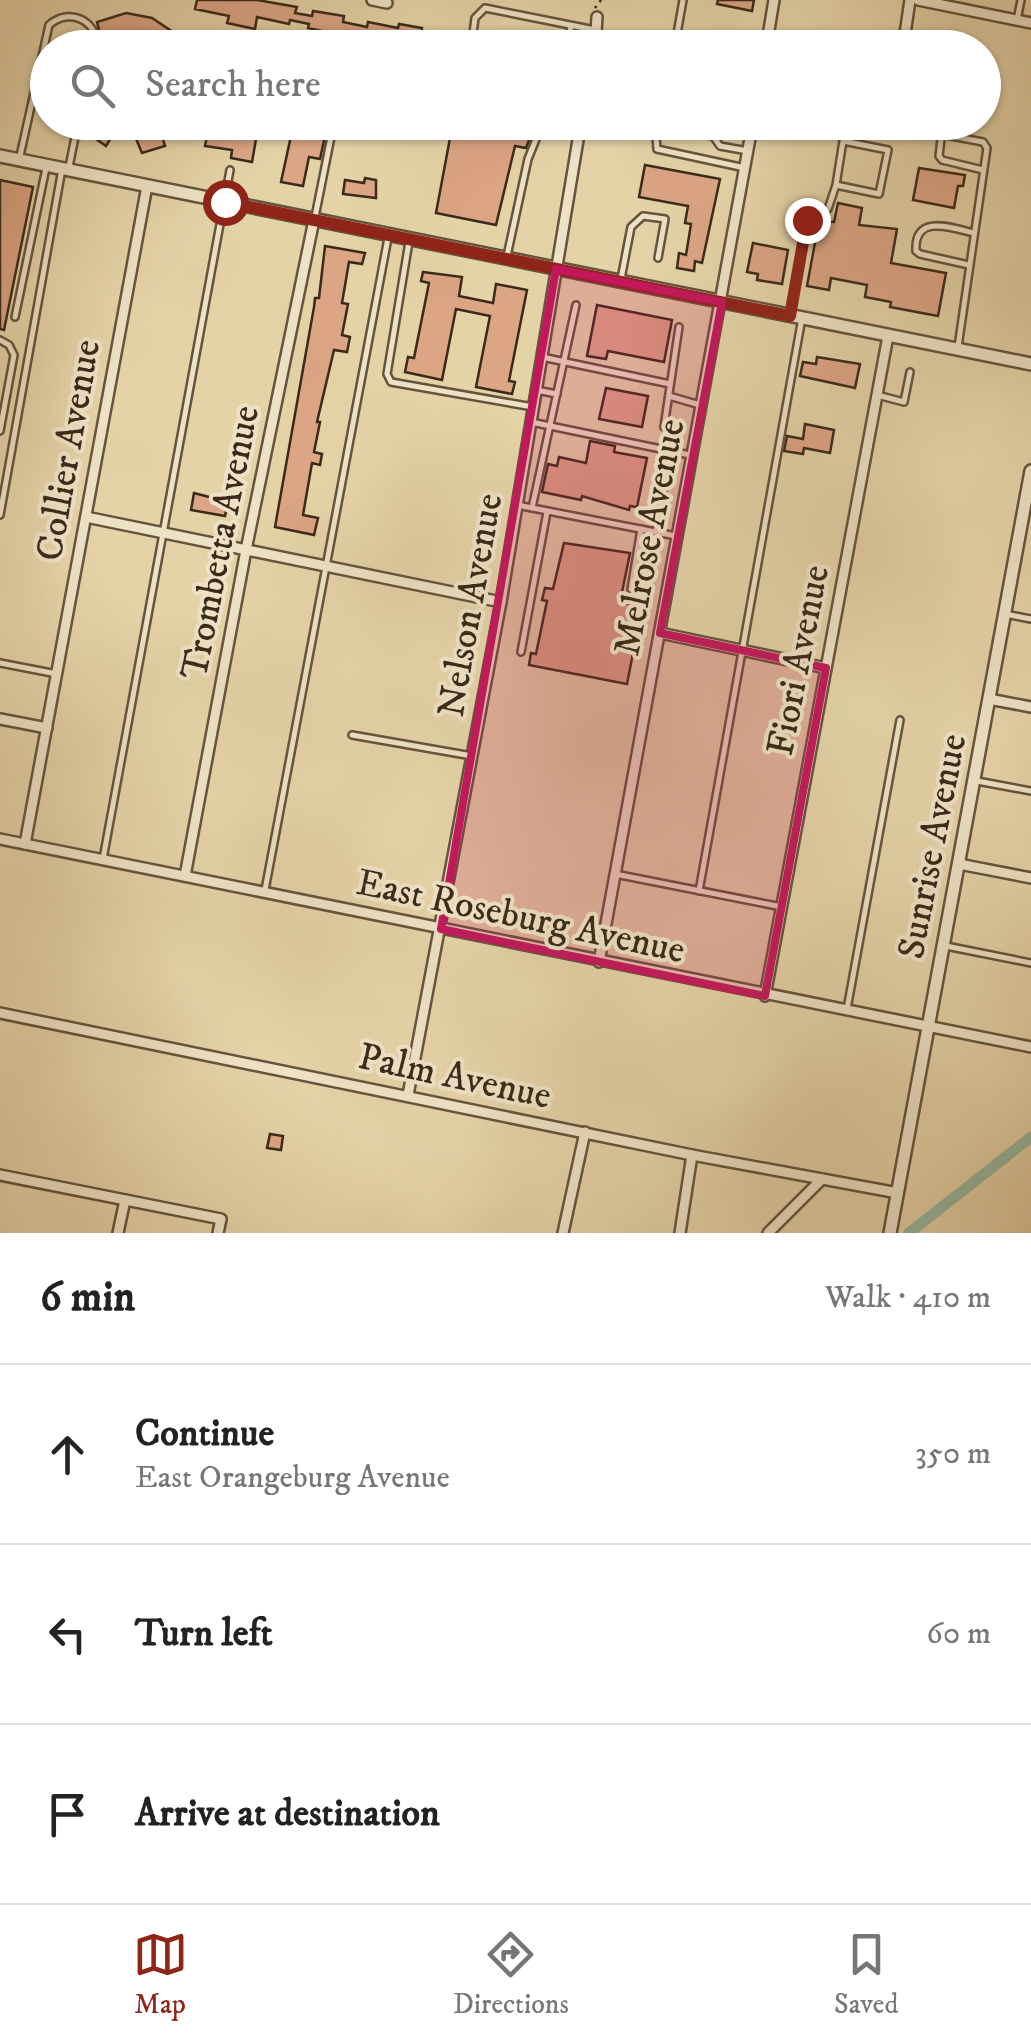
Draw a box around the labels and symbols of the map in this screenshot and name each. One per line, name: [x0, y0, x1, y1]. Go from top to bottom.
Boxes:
route start: [203, 180, 249, 226]
route end: [785, 198, 831, 244]
street label: Collier Avenue: [26, 336, 112, 565]
street label: Trombetta Avenue: [171, 402, 271, 683]
street label: Melrose Avenue: [603, 415, 696, 660]
street label: Nelson Avenue: [428, 490, 514, 721]
street label: Fiori Avenue: [757, 561, 841, 760]
street label: Sunrise Avenue: [888, 730, 978, 963]
street label: East Roseburg Avenue: [352, 859, 689, 975]
street label: Palm Avenue: [354, 1033, 555, 1121]

